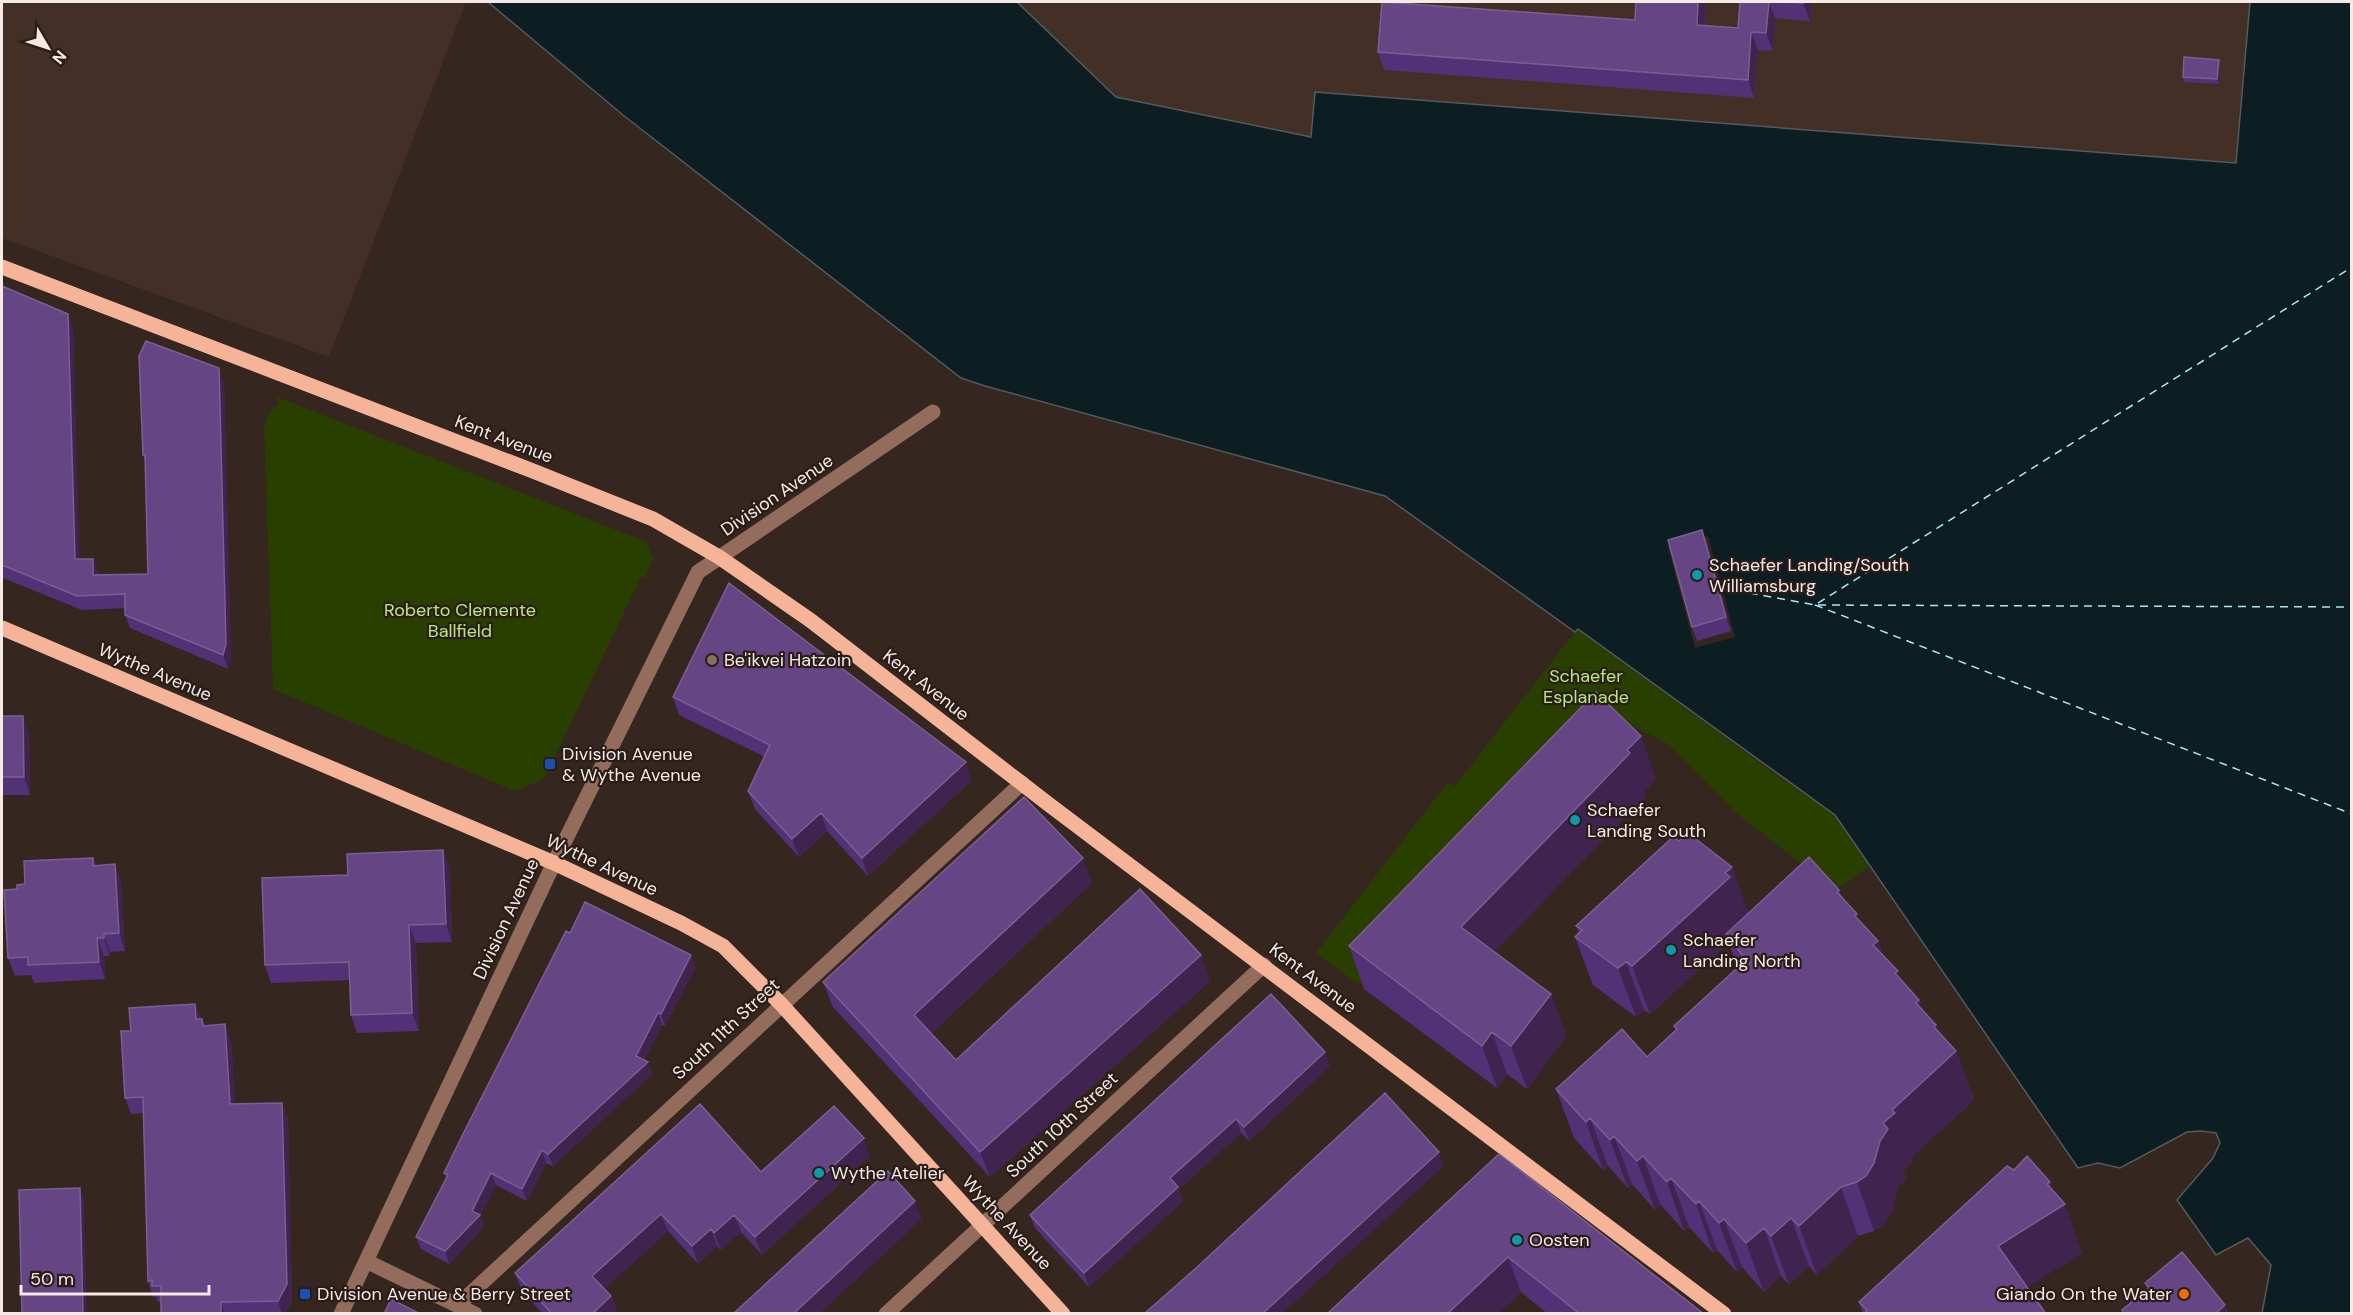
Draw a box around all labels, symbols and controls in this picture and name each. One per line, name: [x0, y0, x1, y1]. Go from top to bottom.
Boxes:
north arrow: [18, 18, 78, 78]
text: N: [47, 46, 71, 68]
street label: Kent Avenue: [451, 409, 557, 469]
street label: Division Avenue: [716, 448, 838, 542]
place label: Schaefer Landing/South Williamsburg: [1709, 553, 1909, 598]
marker: Schaefer Landing/South Williamsburg: [1690, 568, 1704, 582]
park label: Roberto Clemente Ballfield: [384, 598, 536, 643]
street label: Wythe Avenue: [95, 637, 215, 707]
street label: Kent Avenue: [878, 644, 974, 726]
place label: Be'ikvei Hatzoin: [724, 648, 851, 672]
marker: Be'ikvei Hatzoin: [705, 653, 719, 667]
park label: Schaefer Esplanade: [1543, 664, 1629, 709]
place label: Division Avenue & Wythe Avenue: [562, 742, 701, 787]
marker: Division Avenue & Wythe Avenue: [543, 757, 557, 771]
place label: Schaefer Landing South: [1587, 798, 1706, 843]
marker: Schaefer Landing South: [1568, 813, 1582, 827]
street label: Wythe Avenue: [542, 829, 662, 901]
street label: Division Avenue: [467, 855, 545, 983]
place label: Schaefer Landing North: [1683, 928, 1801, 973]
street label: Kent Avenue: [1264, 937, 1362, 1019]
marker: Schaefer Landing North: [1664, 943, 1678, 957]
street label: South 11th Street: [667, 973, 785, 1085]
street label: South 10th Street: [1001, 1067, 1123, 1183]
place label: Wythe Atelier: [831, 1161, 945, 1185]
marker: Wythe Atelier: [812, 1166, 826, 1180]
street label: Wythe Avenue: [957, 1171, 1057, 1275]
place label: Oosten: [1529, 1228, 1590, 1252]
marker: Oosten: [1510, 1233, 1524, 1247]
scale bar: [21, 1258, 208, 1296]
text: 50 m: [30, 1267, 74, 1291]
place label: Division Avenue & Berry Street: [317, 1282, 571, 1306]
place label: Giando On the Water: [1996, 1282, 2172, 1306]
marker: Division Avenue & Berry Street: [298, 1287, 312, 1301]
marker: Giando On the Water: [2177, 1287, 2191, 1301]

